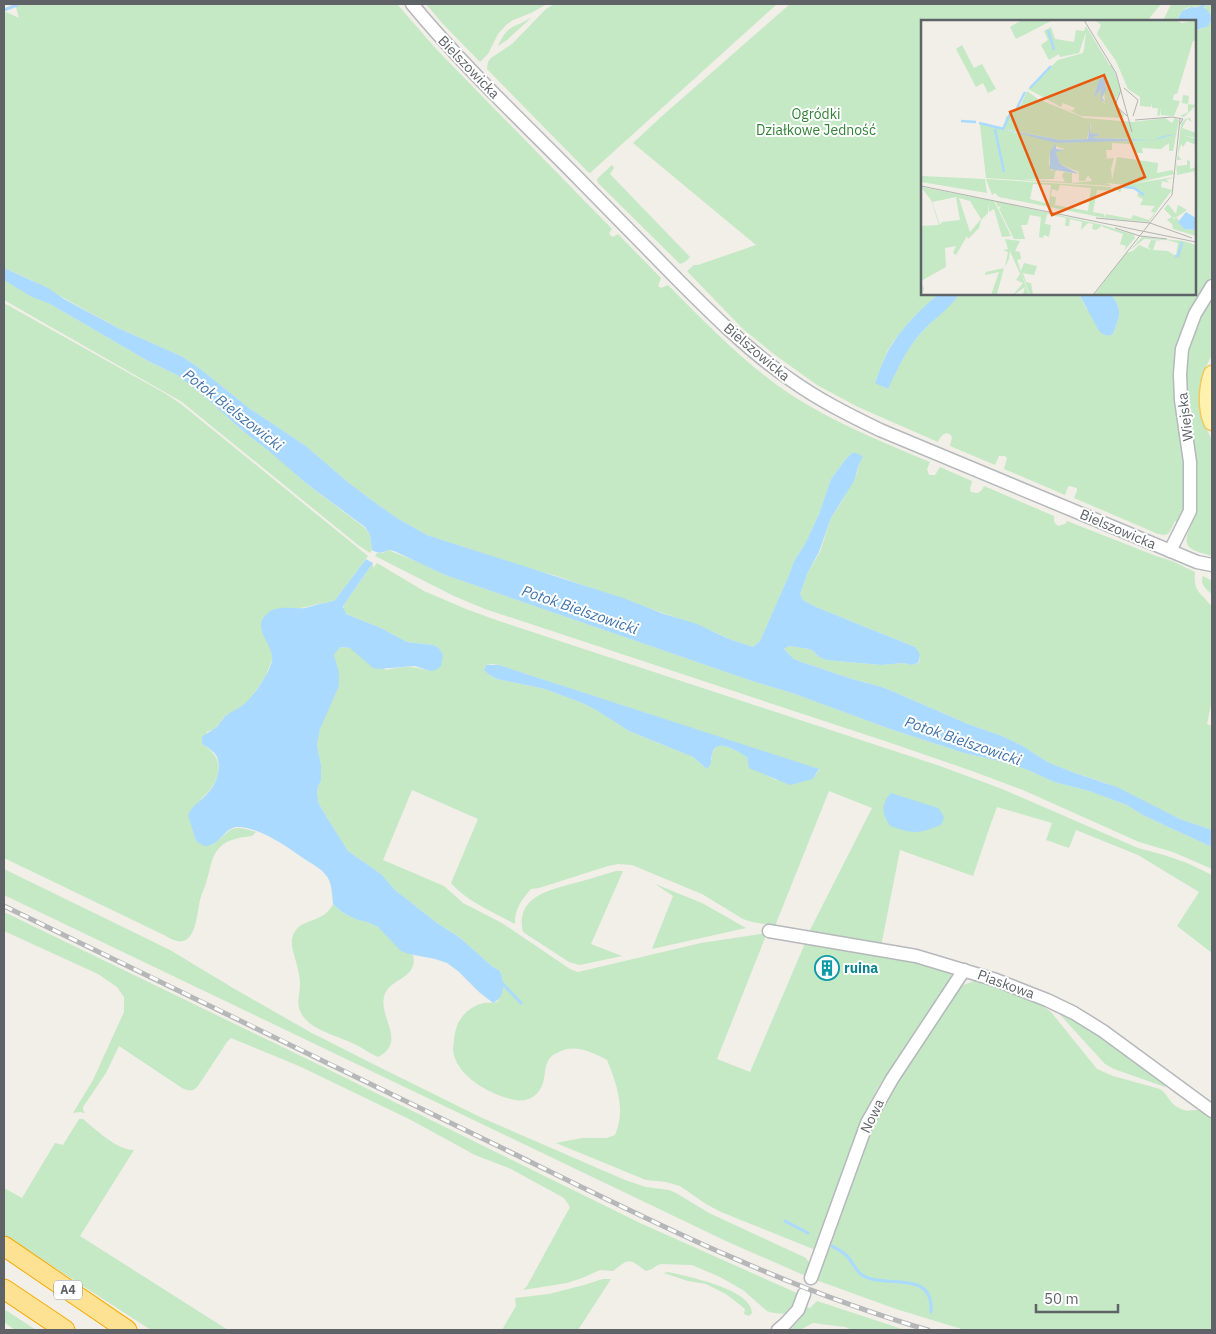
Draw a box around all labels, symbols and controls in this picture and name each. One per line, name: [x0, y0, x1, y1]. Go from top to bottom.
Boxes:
inset map: [921, 20, 1196, 295]
street label: Bielszowicka: [434, 32, 504, 103]
park label: Ogródki Działkowe Jedność: [756, 105, 876, 139]
street label: Bielszowicka: [720, 319, 794, 385]
water label: Potok Bielszowicki: [180, 365, 287, 455]
street label: Wiejska: [1173, 391, 1197, 442]
street label: Bielszowicka: [1077, 505, 1159, 553]
water label: Potok Bielszowicki: [520, 581, 641, 638]
water label: Potok Bielszowicki: [903, 712, 1024, 769]
building icon: ruina: [814, 955, 840, 981]
place label: ruina: [844, 959, 878, 977]
street label: Piaskowa: [975, 965, 1037, 1003]
street label: Nowa: [856, 1096, 888, 1136]
road number: A4: [54, 1280, 82, 1300]
scale bar: [1036, 1282, 1118, 1314]
text: 50 m: [1044, 1289, 1079, 1308]

